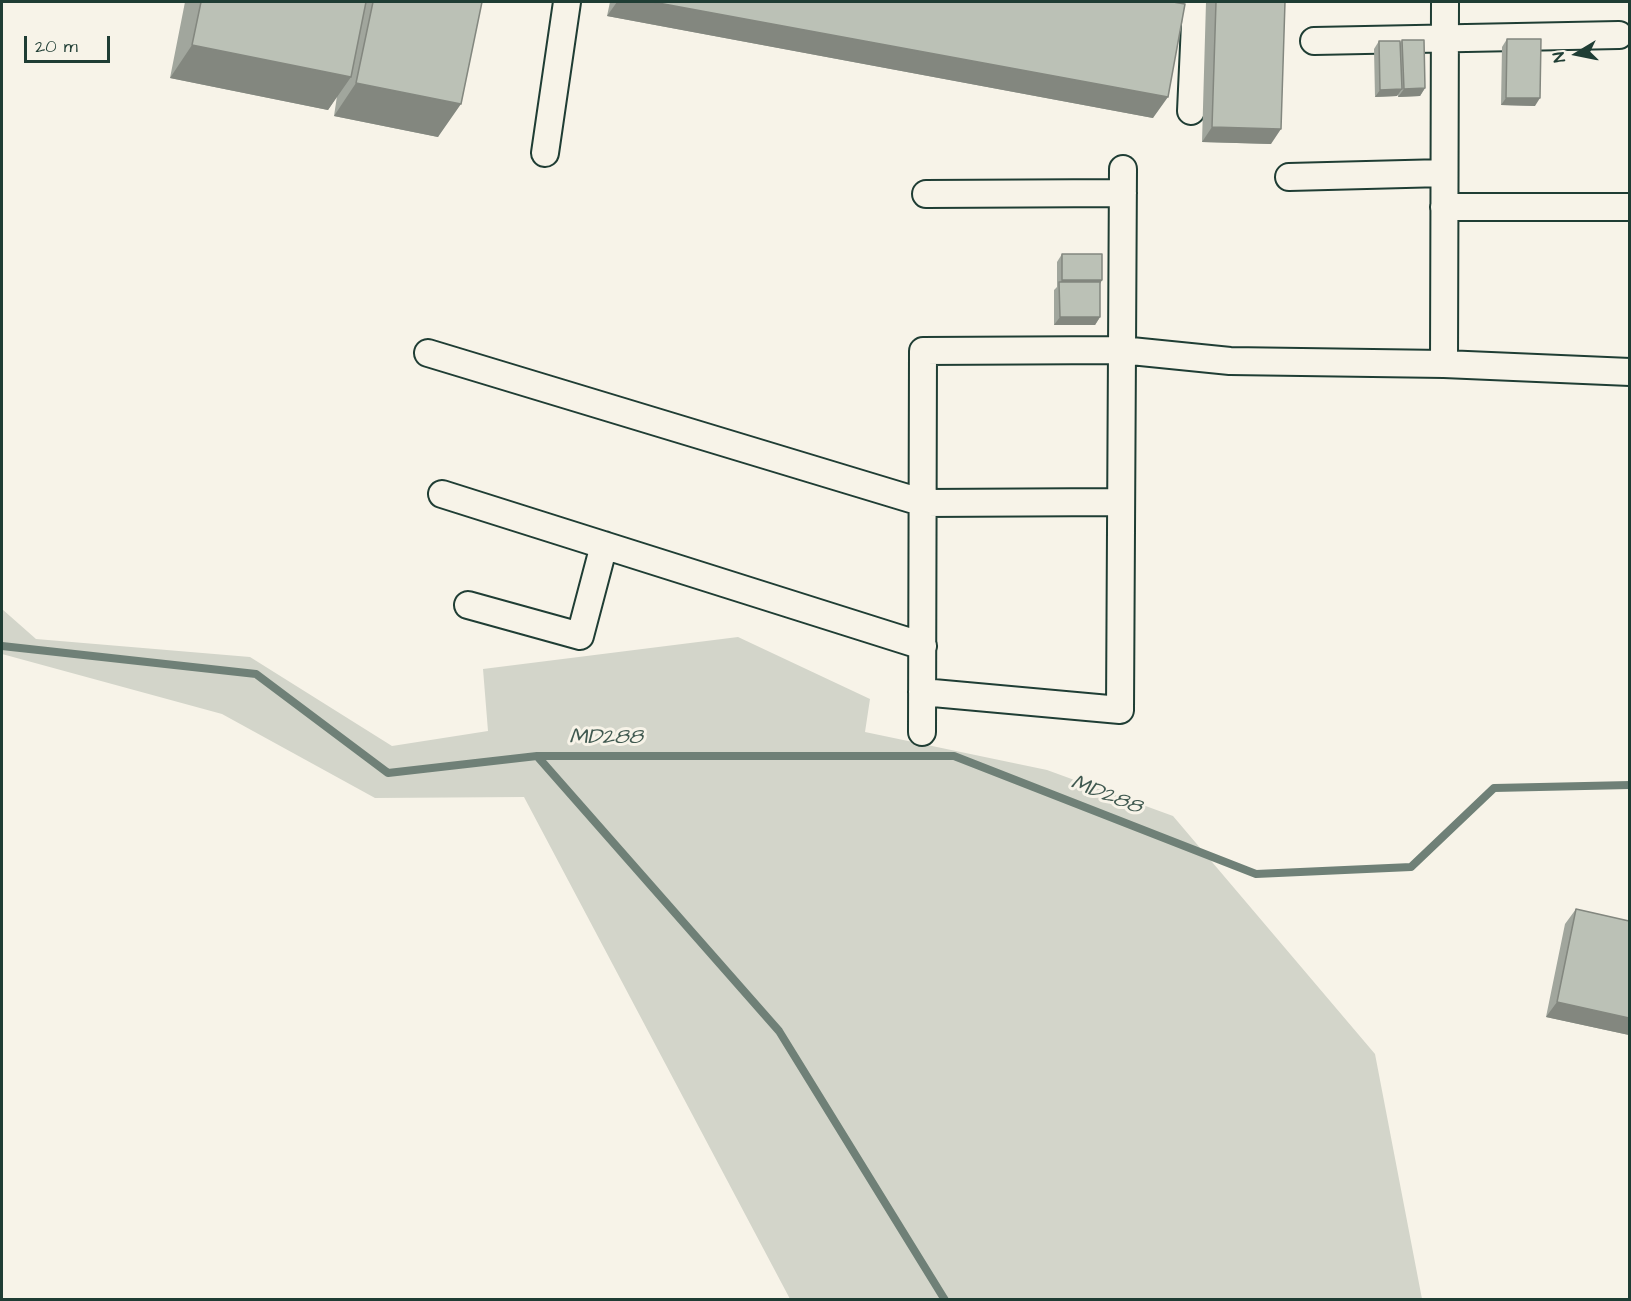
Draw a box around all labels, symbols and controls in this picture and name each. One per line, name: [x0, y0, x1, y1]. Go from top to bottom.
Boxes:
scale bar: [27, 24, 112, 62]
north arrow: [1547, 24, 1607, 84]
text: 20 m: [35, 34, 78, 59]
text: N: [1548, 50, 1571, 64]
water label: MD288: [569, 725, 643, 751]
water label: MD288: [1067, 770, 1145, 822]

